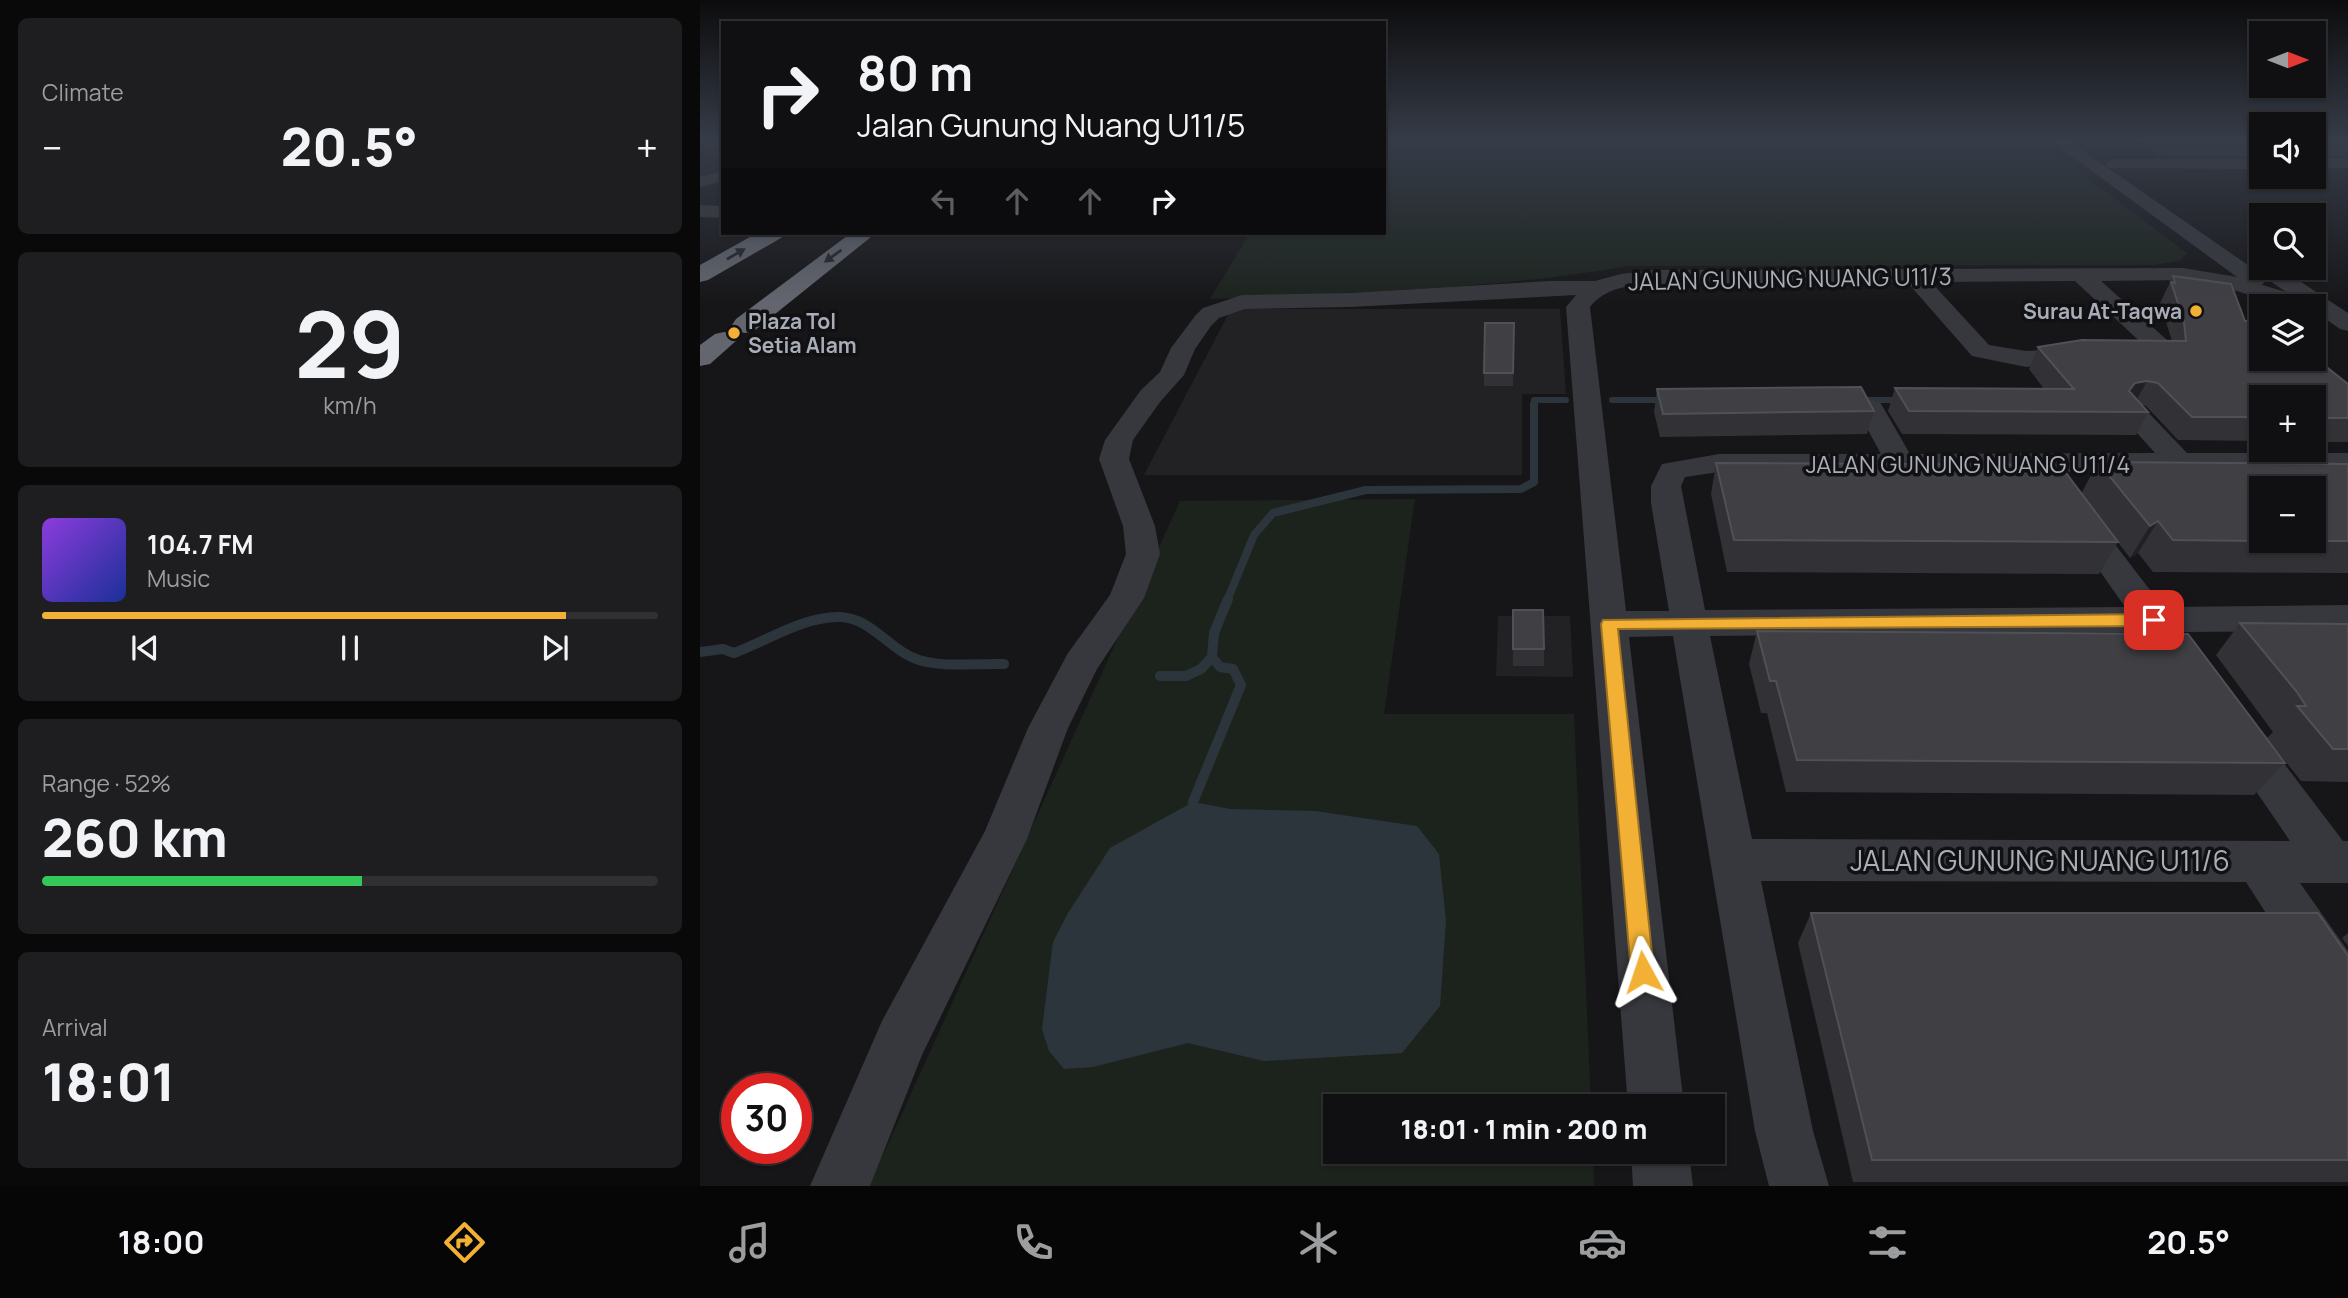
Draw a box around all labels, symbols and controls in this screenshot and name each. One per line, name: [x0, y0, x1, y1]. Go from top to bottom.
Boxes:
north arrow: [2249, 21, 2326, 98]
map controls: [2249, 21, 2326, 553]
text: 80 m: [857, 39, 973, 106]
icon: right: [742, 49, 833, 140]
text: Climate: [42, 76, 124, 108]
text: Jalan Gunung Nuang U11/5: [857, 103, 1246, 147]
text: 20.5°: [281, 111, 418, 182]
button: sound: [2249, 112, 2326, 189]
text: −: [42, 121, 63, 173]
text: +: [636, 121, 658, 173]
icon: left: [925, 182, 963, 220]
icon: ahead: [998, 182, 1036, 220]
icon: ahead: [1071, 182, 1109, 220]
icon: right: [1144, 182, 1182, 220]
button: search: [2249, 203, 2326, 280]
one-way arrow: [727, 248, 746, 260]
one-way arrow: [824, 249, 843, 263]
street label: JALAN GUNUNG NUANG U11/3: [1628, 259, 1952, 297]
text: 29: [295, 281, 405, 405]
button: layers: [2249, 294, 2326, 371]
place label: Surau At-Taqwa: [2023, 297, 2182, 325]
marker: Surau At-Taqwa: [2188, 303, 2204, 319]
place label: Plaza Tol Setia Alam: [748, 307, 857, 359]
marker: Plaza Tol Setia Alam: [726, 325, 742, 341]
button: +: [2249, 385, 2326, 462]
text: km/h: [323, 389, 377, 421]
street label: JALAN GUNUNG NUANG U11/4: [1806, 447, 2130, 480]
button: −: [2249, 476, 2326, 553]
text: 104.7 FM: [147, 526, 254, 562]
text: Music: [147, 562, 210, 594]
pin: [2124, 590, 2184, 650]
icon: arrive: [2135, 601, 2173, 639]
icon: previous: [126, 629, 164, 667]
icon: pause: [331, 629, 369, 667]
icon: next: [536, 629, 574, 667]
text: Range · 52%: [42, 767, 171, 799]
text: 260 km: [42, 802, 228, 873]
street label: JALAN GUNUNG NUANG U11/6: [1850, 841, 2230, 879]
position arrow: [1606, 935, 1680, 1009]
text: Arrival: [42, 1011, 108, 1043]
text: 18:01: [42, 1046, 175, 1117]
speed limit sign: 30: [721, 1073, 812, 1164]
text: 18:01 · 1 min · 200 m: [1401, 1111, 1647, 1147]
icon: directions: [440, 1218, 489, 1267]
icon: music: [725, 1218, 774, 1267]
icon: phone: [1009, 1218, 1058, 1267]
icon: climate: [1294, 1218, 1343, 1267]
icon: car: [1578, 1218, 1627, 1267]
icon: filters: [1863, 1218, 1912, 1267]
text: 18:00: [118, 1220, 204, 1264]
text: 20.5°: [2147, 1220, 2230, 1264]

